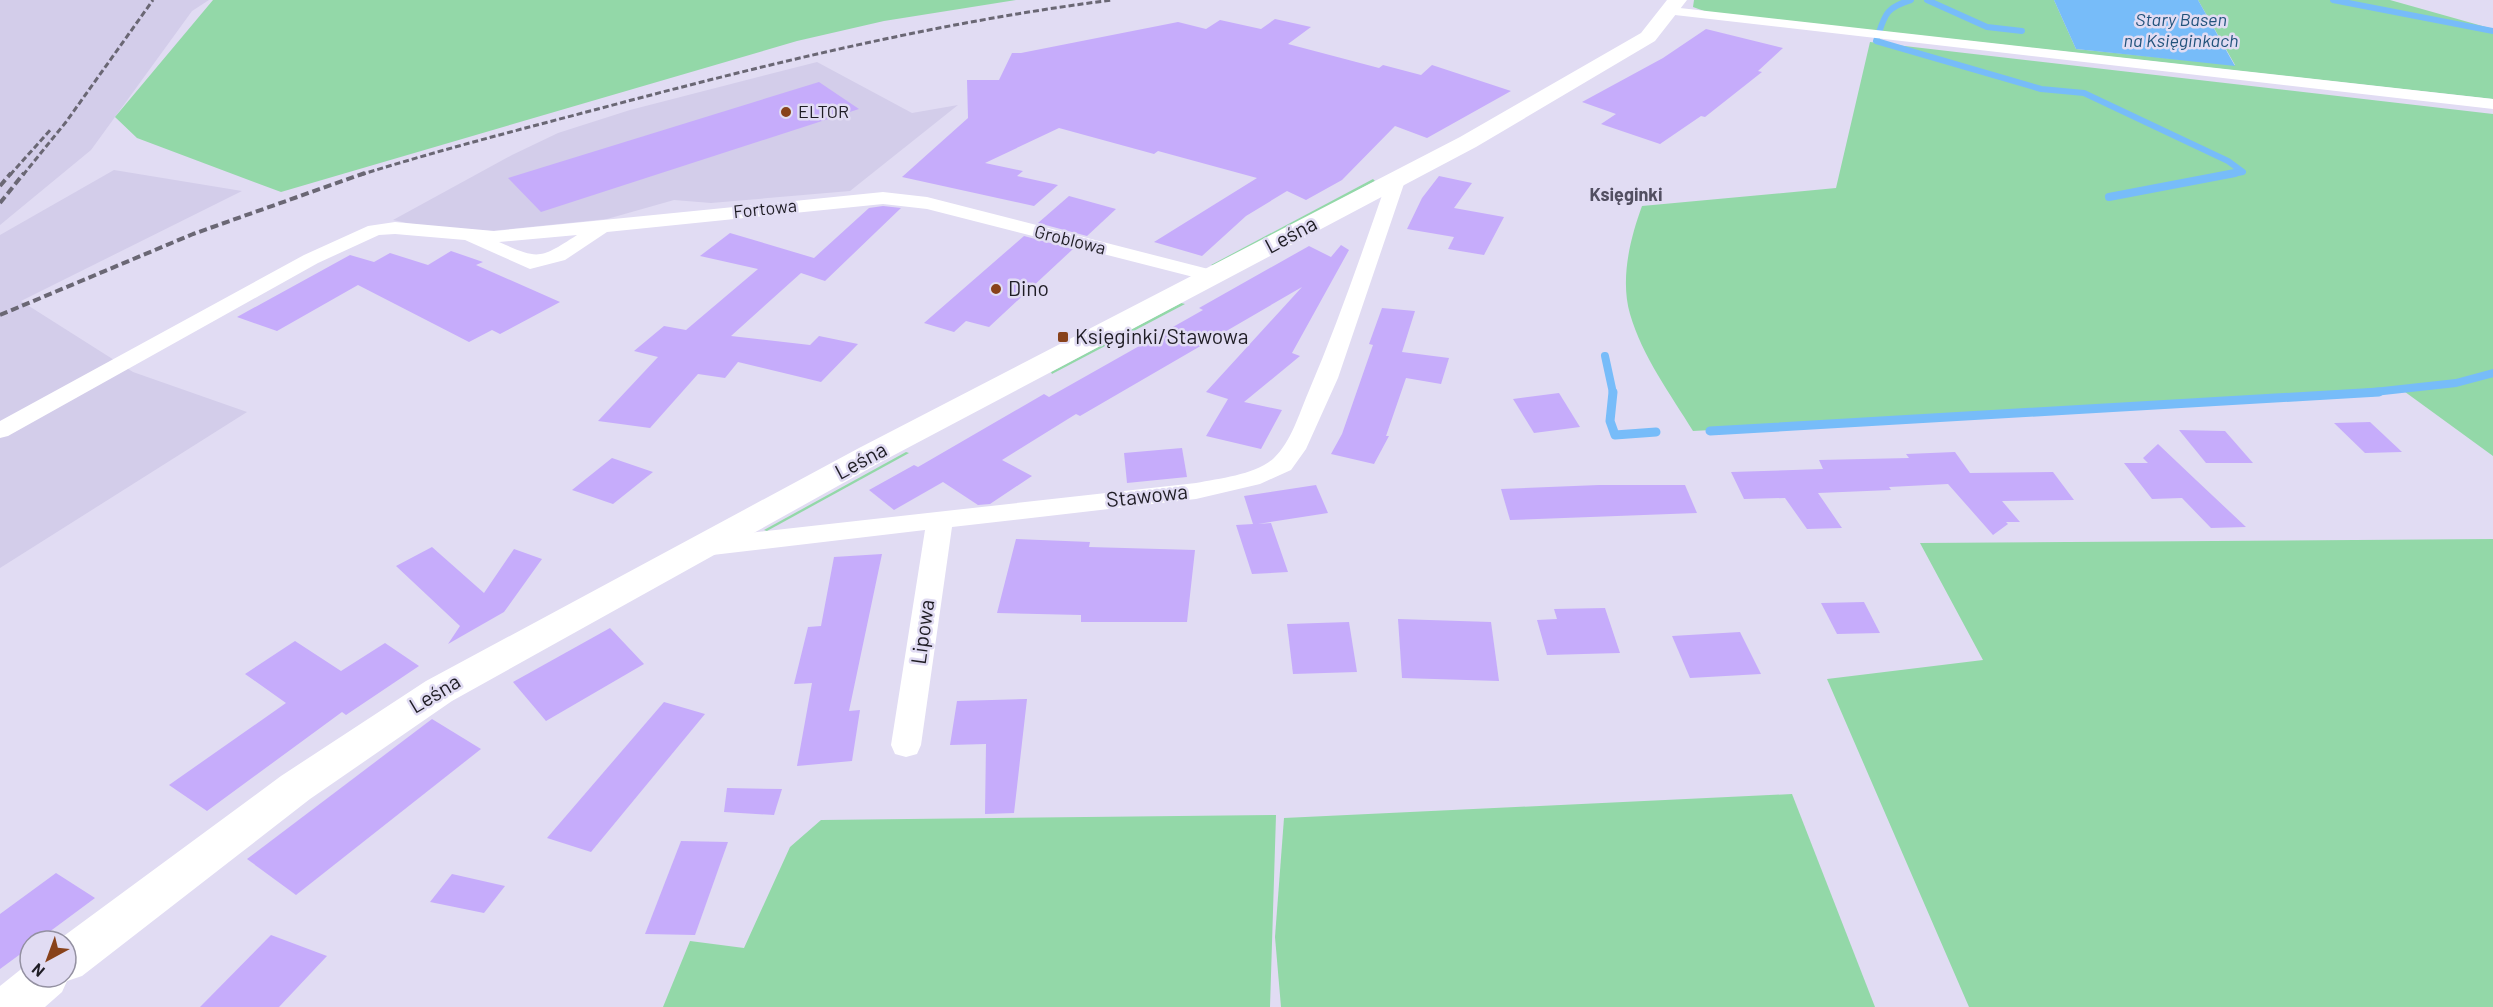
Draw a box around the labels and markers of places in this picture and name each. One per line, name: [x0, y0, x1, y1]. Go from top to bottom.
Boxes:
place label: ELTOR: [798, 100, 849, 122]
marker: ELTOR: [779, 105, 793, 119]
place label: Dino: [1008, 275, 1049, 300]
marker: Dino: [989, 282, 1003, 296]
place label: Księginki/Stawowa: [1075, 323, 1248, 348]
marker: Księginki/Stawowa: [1056, 330, 1070, 344]

